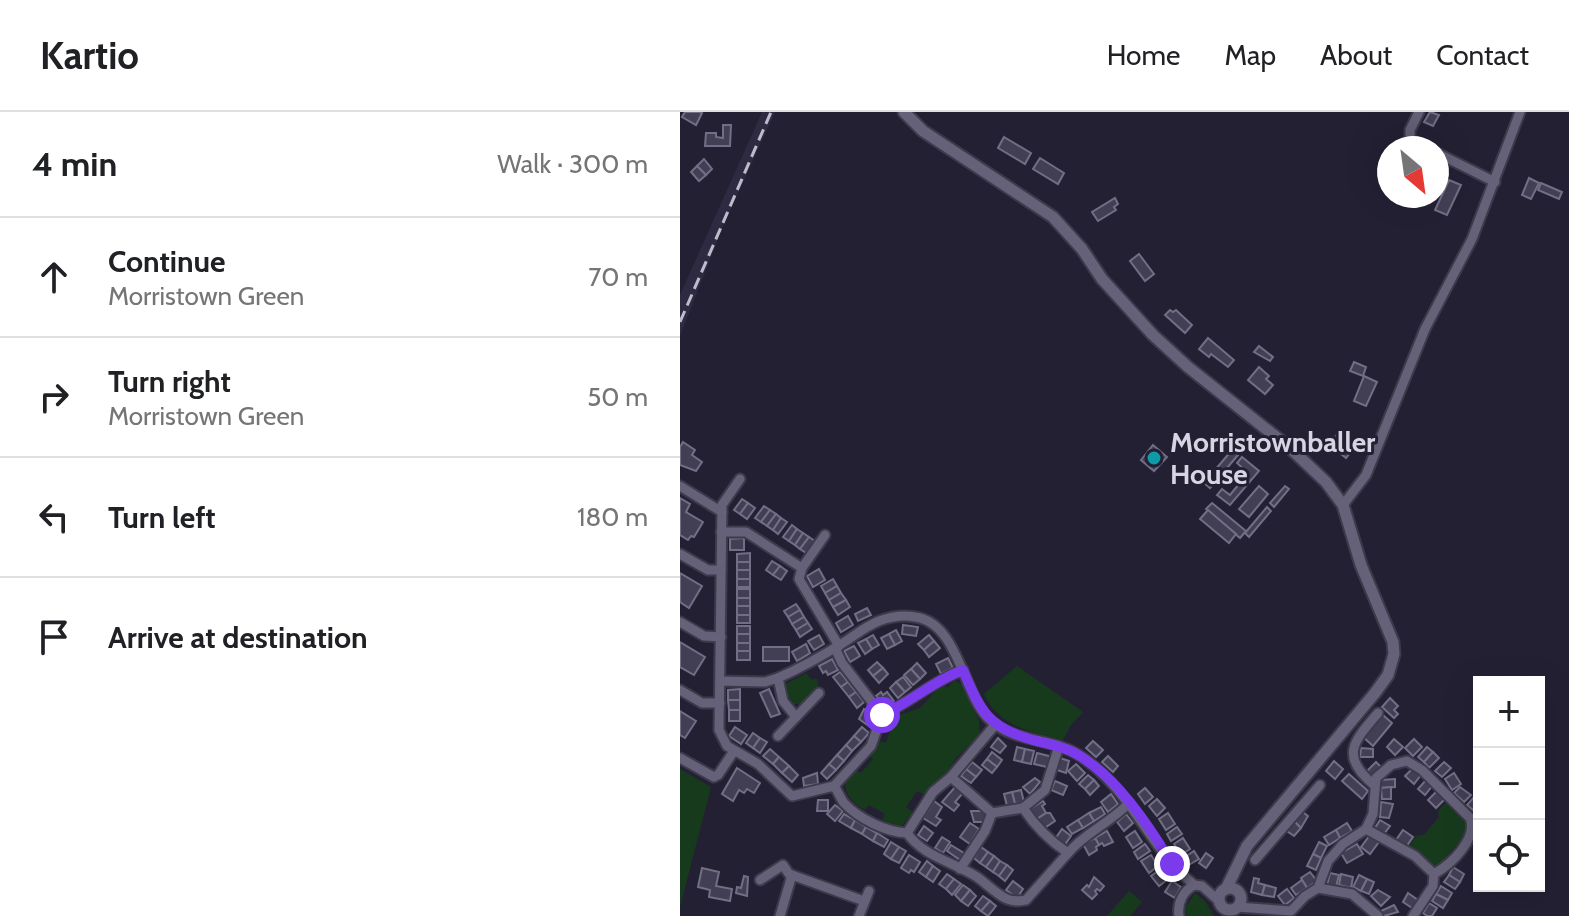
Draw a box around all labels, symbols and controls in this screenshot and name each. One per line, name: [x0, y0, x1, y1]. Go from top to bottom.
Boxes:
text: Kartio: [40, 32, 139, 79]
text: Home: [1107, 38, 1180, 72]
text: Map: [1224, 38, 1276, 72]
text: About: [1320, 38, 1392, 72]
text: Contact: [1436, 38, 1529, 72]
north arrow: [1377, 136, 1449, 208]
text: 4 min: [32, 143, 117, 185]
text: Walk · 300 m: [497, 148, 648, 180]
text: Continue: [108, 243, 225, 280]
icon: ahead: [32, 255, 76, 299]
text: 70 m: [588, 261, 648, 293]
text: Morristown Green: [108, 280, 304, 312]
text: Turn right: [108, 363, 231, 400]
icon: right: [32, 375, 76, 419]
text: 50 m: [587, 381, 648, 413]
text: Morristown Green: [108, 400, 304, 432]
place label: Morristownballer House: [1170, 425, 1376, 491]
marker: Morristownballer House: [1145, 449, 1163, 467]
icon: left: [32, 495, 76, 539]
text: Turn left: [108, 499, 216, 536]
text: 180 m: [577, 501, 648, 533]
icon: arrive: [32, 615, 76, 659]
text: Arrive at destination: [108, 619, 368, 656]
map controls: [1473, 676, 1545, 892]
button: +: [1473, 676, 1545, 748]
route start: [864, 697, 900, 733]
button: −: [1473, 748, 1545, 820]
button: locate: [1473, 820, 1545, 892]
route end: [1154, 846, 1190, 882]

